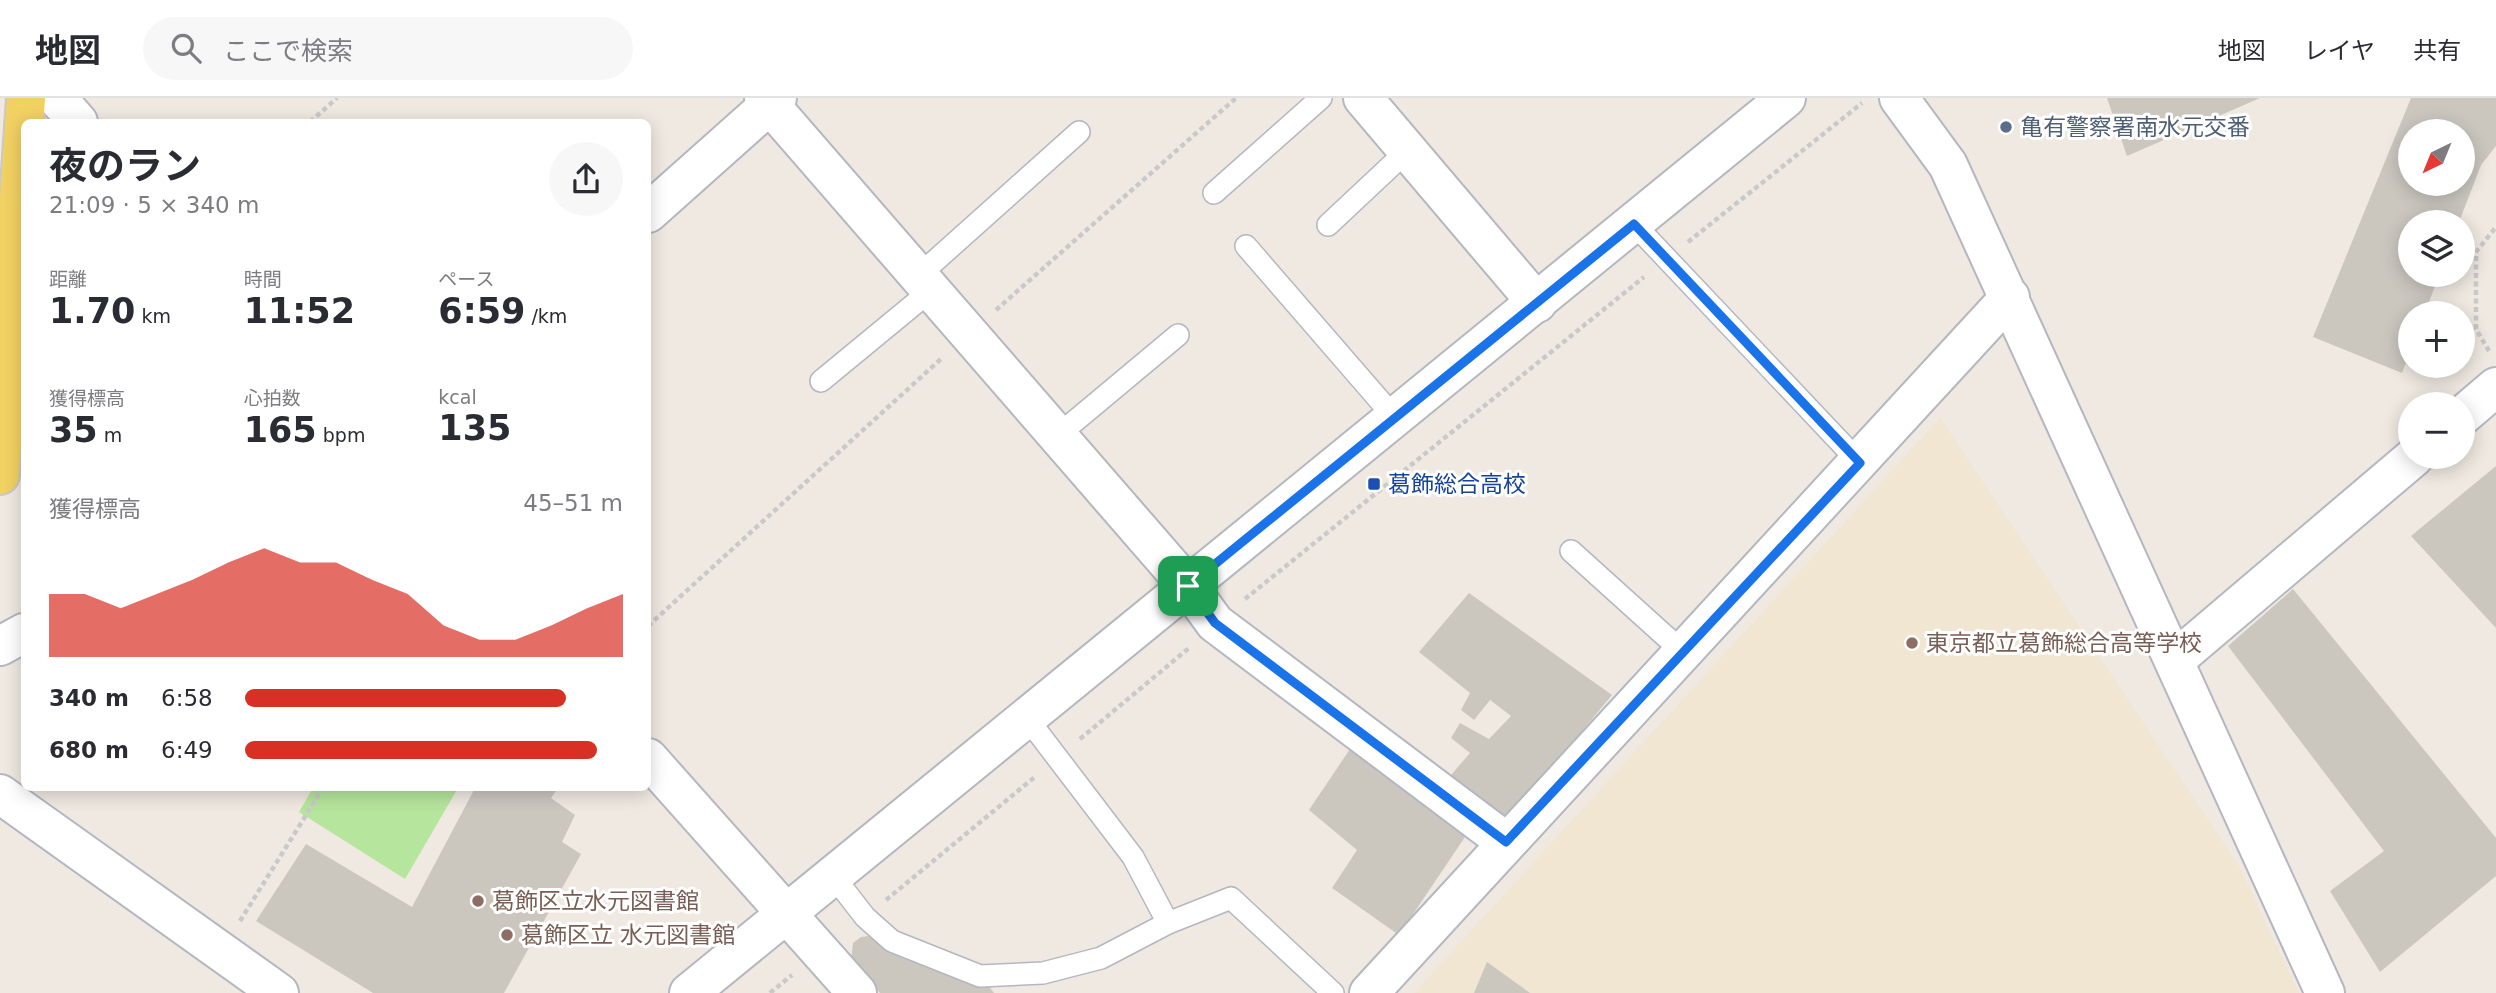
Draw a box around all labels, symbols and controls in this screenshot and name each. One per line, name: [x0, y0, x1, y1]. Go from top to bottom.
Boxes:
search box: [143, 17, 633, 80]
icon: search: [167, 29, 205, 67]
text: 地図: [35, 31, 101, 70]
text: ここで検索: [223, 36, 353, 66]
text: 地図: [2218, 37, 2266, 65]
text: レイヤ: [2304, 37, 2375, 65]
text: 共有: [2413, 37, 2461, 65]
place label: 亀有警察署南水元交番: [2020, 114, 2250, 140]
marker: 亀有警察署南水元交番: [1998, 119, 2014, 135]
north arrow: [2398, 119, 2474, 196]
map controls: [2398, 119, 2475, 469]
button: share: [549, 142, 623, 216]
text: 夜のラン: [49, 144, 201, 188]
text: 21:09 · 5 × 340 m: [49, 192, 259, 218]
button: layers: [2398, 210, 2475, 287]
text: 距離: [49, 268, 87, 290]
text: 時間: [244, 268, 282, 290]
text: ペース: [438, 268, 494, 290]
text: 1.70: [49, 291, 135, 331]
text: 11:52: [244, 291, 355, 331]
text: 6:59: [438, 291, 525, 331]
button: +: [2398, 301, 2475, 378]
text: km: [135, 305, 171, 327]
text: /km: [525, 305, 567, 327]
text: kcal: [438, 386, 477, 408]
text: 獲得標高: [49, 387, 125, 409]
text: 心拍数: [244, 387, 301, 409]
button: −: [2398, 392, 2475, 469]
text: 135: [438, 408, 511, 448]
text: 35: [49, 410, 98, 450]
text: 165: [244, 410, 317, 450]
text: m: [98, 424, 122, 446]
text: bpm: [317, 424, 365, 446]
place label: 葛飾総合高校: [1388, 471, 1526, 497]
marker: 葛飾総合高校: [1366, 476, 1382, 492]
text: 45–51 m: [523, 490, 623, 516]
text: 獲得標高: [49, 496, 141, 522]
pin: [1158, 556, 1218, 616]
icon: arrive: [1169, 567, 1207, 605]
place label: 東京都立葛飾総合高等学校: [1926, 630, 2202, 656]
marker: 東京都立葛飾総合高等学校: [1904, 635, 1920, 651]
text: 340 m: [49, 685, 129, 711]
text: 6:58: [161, 685, 213, 711]
text: 680 m: [49, 737, 129, 763]
text: 6:49: [161, 737, 213, 763]
place label: 葛飾区立水元図書館: [492, 888, 699, 914]
marker: 葛飾区立水元図書館: [470, 893, 486, 909]
place label: 葛飾区立 水元図書館: [521, 922, 735, 948]
marker: 葛飾区立 水元図書館: [499, 927, 515, 943]

